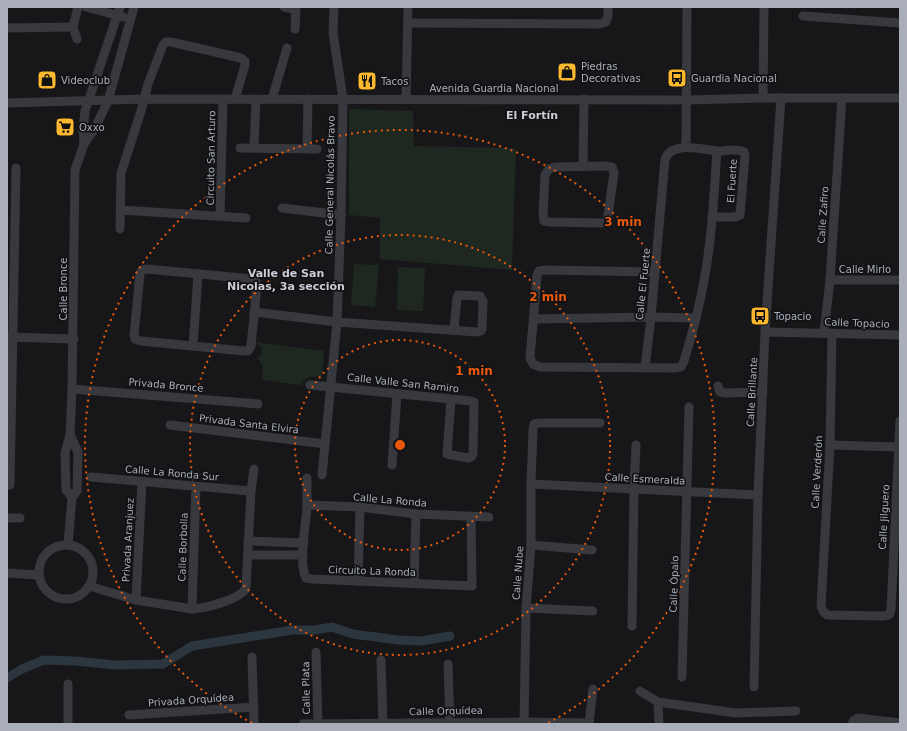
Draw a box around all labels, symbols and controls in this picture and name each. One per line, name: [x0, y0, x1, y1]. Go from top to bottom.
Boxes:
shop icon: Piedras Decorativas: [556, 61, 578, 83]
place label: Piedras Decorativas: [581, 61, 641, 84]
bus stop icon: Guardia Nacional: [666, 67, 688, 89]
shop icon: Videoclub: [36, 69, 58, 91]
restaurant icon: Tacos: [356, 70, 378, 92]
place label: Guardia Nacional: [691, 73, 777, 84]
place label: Videoclub: [61, 75, 110, 86]
place label: Tacos: [380, 76, 408, 87]
street label: Avenida Guardia Nacional: [430, 83, 558, 94]
district label: El Fortín: [506, 109, 558, 122]
street label: Circuito San Arturo: [205, 111, 217, 205]
street label: Calle General Nicolás Bravo: [323, 115, 337, 255]
supermarket icon: Oxxo: [54, 116, 76, 138]
place label: Oxxo: [79, 122, 105, 133]
street label: El Fuerte: [725, 159, 739, 203]
street label: Calle Zafiro: [816, 186, 830, 244]
text: 3 min: [604, 215, 642, 229]
street label: Calle El Fuerte: [634, 248, 652, 320]
street label: Calle Bronce: [58, 258, 69, 320]
street label: Calle Mirlo: [839, 264, 891, 275]
district label: Valle de San Nicolas, 3a sección: [227, 267, 345, 293]
text: 2 min: [529, 290, 567, 304]
bus stop icon: Topacio: [749, 305, 771, 327]
place label: Topacio: [773, 311, 811, 322]
street label: Calle Topacio: [824, 316, 890, 330]
street label: Calle Brillante: [745, 357, 759, 427]
text: 1 min: [455, 364, 493, 378]
street label: Calle Valle San Ramiro: [346, 372, 460, 394]
street label: Privada Bronce: [128, 376, 204, 394]
street label: Privada Santa Elvira: [198, 412, 300, 436]
street label: Calle Verderón: [810, 435, 824, 509]
centre of rings: [393, 438, 407, 452]
street label: Calle La Ronda Sur: [125, 463, 220, 483]
street label: Calle Esmeralda: [604, 471, 686, 487]
street label: Calle Jilguero: [877, 484, 891, 550]
street label: Calle La Ronda: [353, 491, 427, 509]
street label: Privada Aranjuez: [120, 498, 136, 582]
street label: Calle Borbolla: [176, 512, 190, 582]
street label: Calle Nube: [511, 546, 525, 600]
street label: Calle Ópalo: [667, 555, 680, 613]
street label: Circuito La Ronda: [328, 564, 416, 578]
street label: Calle Plata: [300, 661, 312, 715]
street label: Privada Orquídea: [148, 692, 234, 708]
street label: Calle Orquídea: [409, 705, 483, 717]

